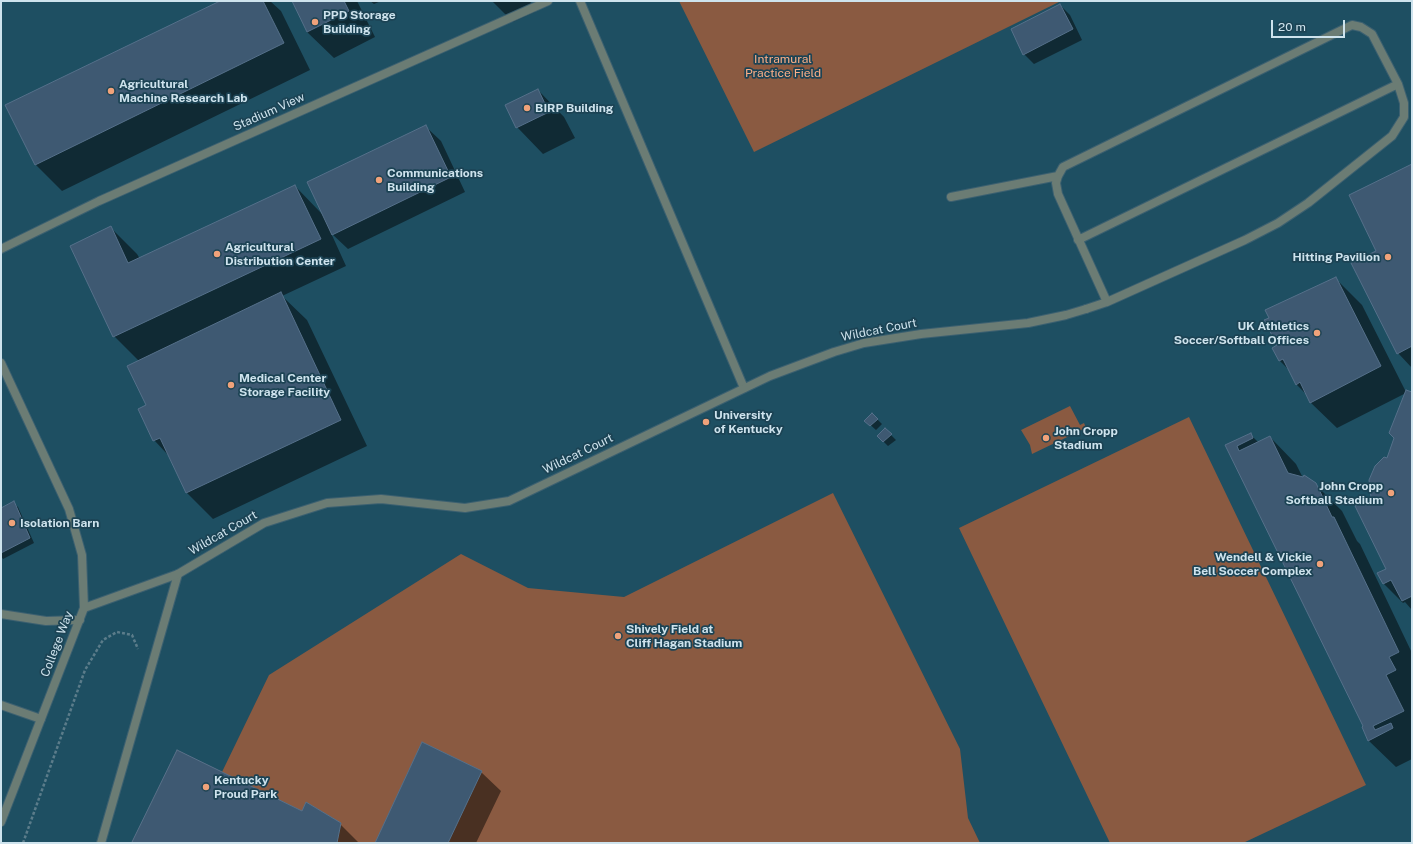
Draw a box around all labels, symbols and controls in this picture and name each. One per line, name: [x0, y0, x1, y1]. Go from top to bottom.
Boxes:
place label: PPD Storage Building: [323, 8, 396, 36]
scale bar: [1273, 12, 1347, 38]
marker: PPD Storage Building: [310, 17, 320, 27]
text: 20 m: [1278, 20, 1306, 34]
park label: Intramural Practice Field: [745, 52, 821, 80]
place label: Agricultural Machine Research Lab: [119, 77, 248, 105]
marker: Agricultural Machine Research Lab: [106, 86, 116, 96]
street label: Stadium View: [231, 90, 307, 134]
place label: BIRP Building: [535, 101, 613, 115]
marker: BIRP Building: [522, 103, 532, 113]
place label: Communications Building: [387, 166, 483, 194]
marker: Communications Building: [374, 175, 384, 185]
place label: Agricultural Distribution Center: [225, 240, 335, 268]
marker: Agricultural Distribution Center: [212, 249, 222, 259]
place label: Hitting Pavilion: [1293, 250, 1380, 264]
marker: Hitting Pavilion: [1383, 252, 1393, 262]
street label: Wildcat Court: [840, 316, 918, 344]
place label: UK Athletics Soccer/Softball Offices: [1174, 319, 1309, 347]
marker: UK Athletics Soccer/Softball Offices: [1312, 328, 1322, 338]
place label: Medical Center Storage Facility: [239, 371, 330, 399]
marker: Medical Center Storage Facility: [226, 380, 236, 390]
place label: University of Kentucky: [714, 408, 783, 436]
marker: University of Kentucky: [701, 417, 711, 427]
place label: John Cropp Stadium: [1054, 424, 1118, 452]
street label: Wildcat Court: [540, 431, 616, 477]
marker: John Cropp Stadium: [1041, 433, 1051, 443]
place label: John Cropp Softball Stadium: [1286, 479, 1383, 507]
marker: John Cropp Softball Stadium: [1386, 488, 1396, 498]
street label: Wildcat Court: [186, 508, 260, 558]
place label: Isolation Barn: [20, 516, 99, 530]
marker: Isolation Barn: [7, 518, 17, 528]
place label: Wendell & Vickie Bell Soccer Complex: [1193, 550, 1312, 578]
marker: Wendell & Vickie Bell Soccer Complex: [1315, 559, 1325, 569]
street label: College Way: [38, 609, 76, 679]
place label: Shively Field at Cliff Hagan Stadium: [626, 622, 742, 650]
marker: Shively Field at Cliff Hagan Stadium: [613, 631, 623, 641]
place label: Kentucky Proud Park: [214, 773, 277, 801]
marker: Kentucky Proud Park: [201, 782, 211, 792]

